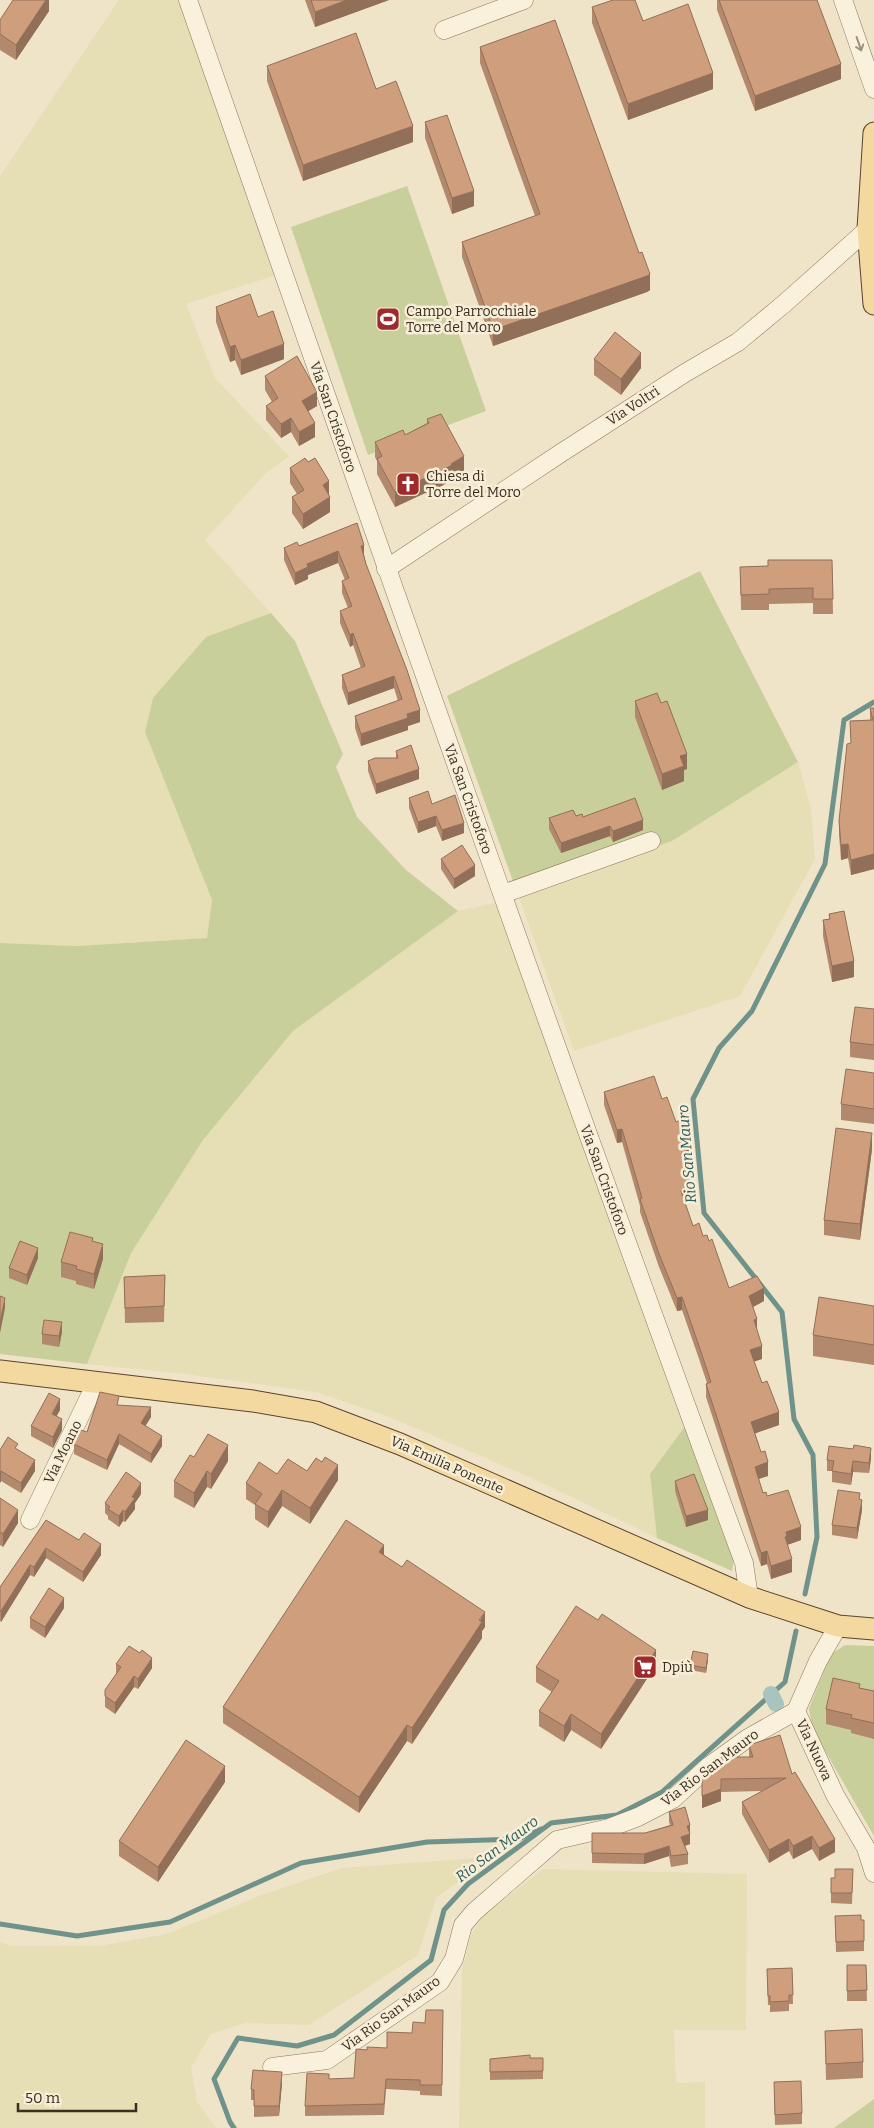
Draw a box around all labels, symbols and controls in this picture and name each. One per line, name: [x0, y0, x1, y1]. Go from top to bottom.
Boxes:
one-way arrow: [854, 36, 864, 52]
place label: Campo Parrocchiale Torre del Moro: [406, 303, 536, 336]
sports icon: Campo Parrocchiale Torre del Moro: [375, 306, 401, 332]
street label: Via San Cristoforo: [306, 359, 360, 475]
street label: Via Voltri: [603, 383, 663, 429]
place label: Chiesa di Torre del Moro: [426, 468, 521, 501]
church icon: Chiesa di Torre del Moro: [395, 471, 421, 497]
street label: Via San Cristoforo: [440, 742, 496, 856]
water label: Rio San Mauro: [674, 1104, 700, 1204]
street label: Via San Cristoforo: [576, 1123, 632, 1237]
street label: Via Moano: [40, 1418, 86, 1486]
street label: Via Emilia Ponente: [388, 1432, 506, 1498]
supermarket icon: Dpiù: [632, 1654, 658, 1680]
place label: Dpiù: [662, 1659, 693, 1676]
street label: Via Nuova: [792, 1717, 836, 1784]
street label: Via Rio San Mauro: [658, 1726, 762, 1810]
water label: Rio San Mauro: [452, 1812, 542, 1886]
street label: Via Rio San Mauro: [338, 1973, 444, 2055]
scale bar: [18, 2080, 135, 2112]
text: 50 m: [25, 2089, 61, 2107]

